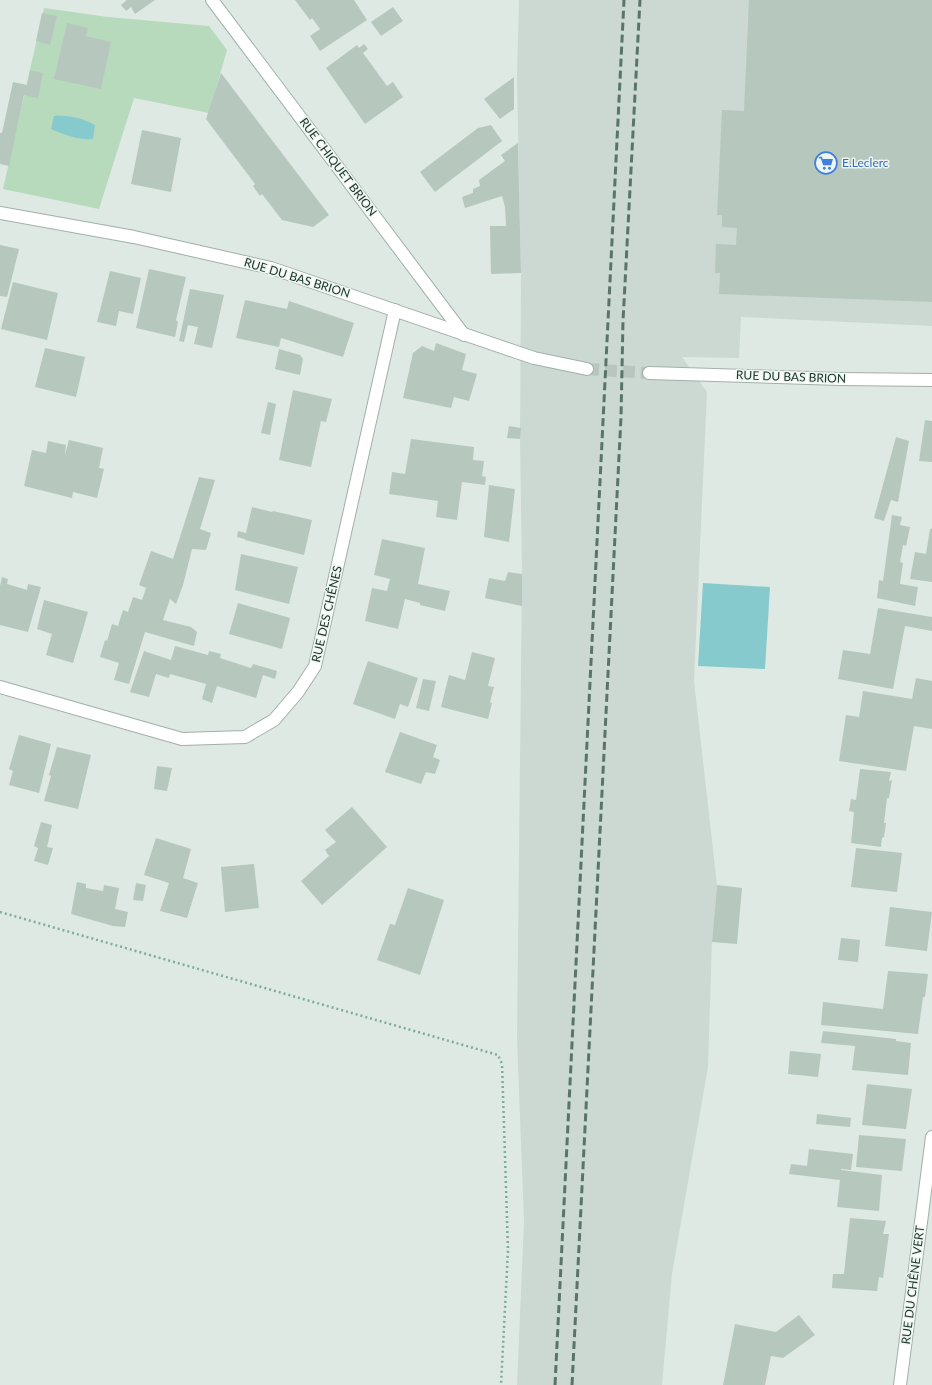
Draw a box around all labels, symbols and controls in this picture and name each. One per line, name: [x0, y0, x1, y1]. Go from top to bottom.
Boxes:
street label: RUE CHIQUET BRION: [296, 115, 380, 219]
supermarket icon: E.Leclerc: [813, 150, 839, 176]
place label: E.Leclerc: [842, 155, 889, 170]
street label: RUE DU BAS BRION: [242, 254, 352, 301]
street label: RUE DU BAS BRION: [736, 367, 846, 386]
street label: RUE DES CHÊNES: [308, 564, 345, 664]
street label: RUE DU CHÊNE VERT: [898, 1225, 927, 1345]

